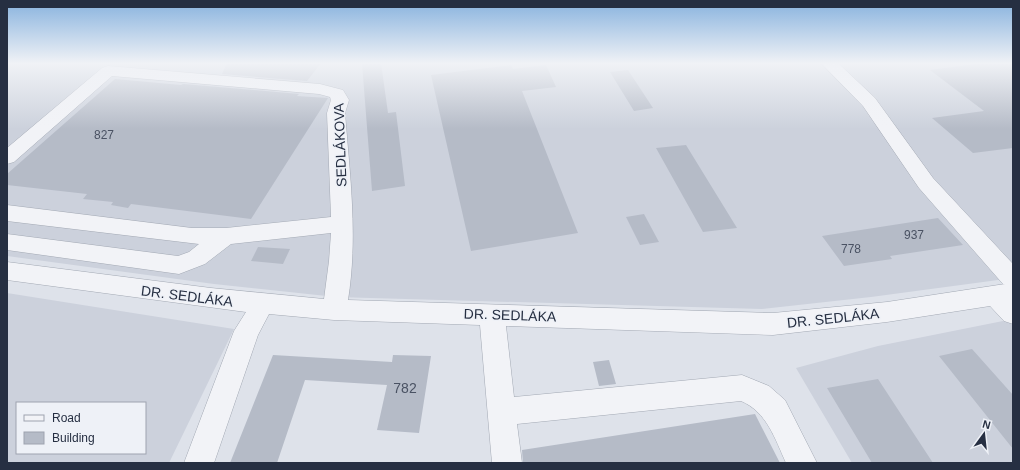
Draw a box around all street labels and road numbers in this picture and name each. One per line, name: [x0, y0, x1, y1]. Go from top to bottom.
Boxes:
street label: SEDLÁKOVA: [331, 102, 349, 187]
street label: DR. SEDLÁKA: [140, 282, 235, 310]
street label: DR. SEDLÁKA: [463, 305, 557, 325]
street label: DR. SEDLÁKA: [786, 305, 881, 331]

